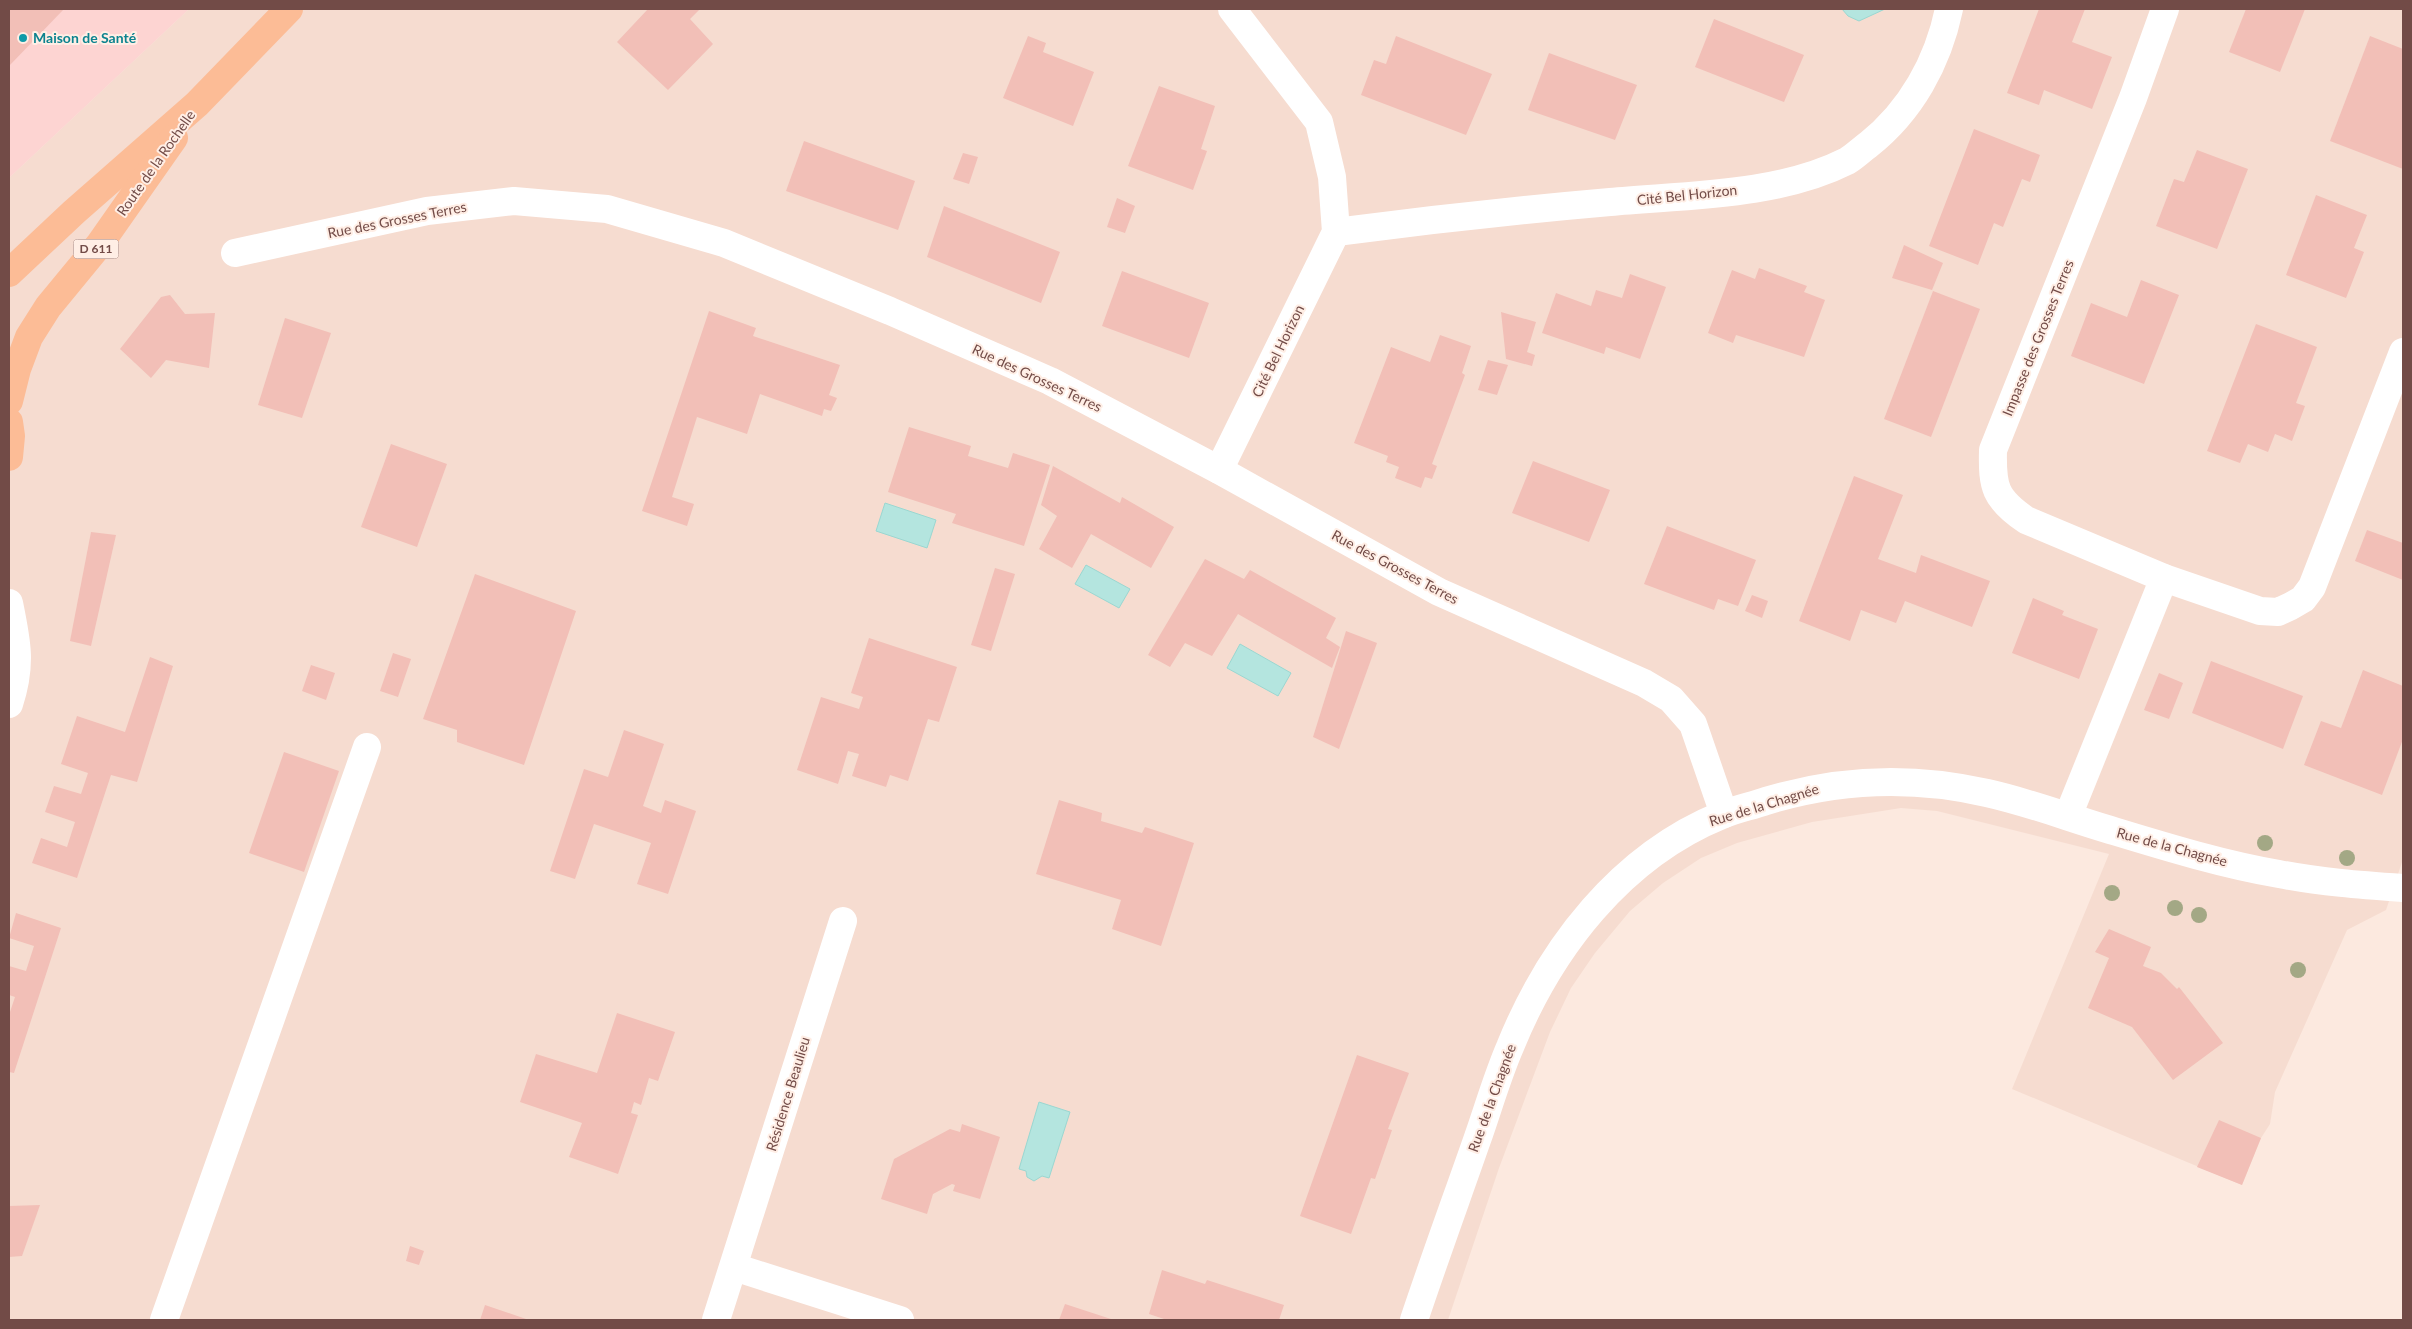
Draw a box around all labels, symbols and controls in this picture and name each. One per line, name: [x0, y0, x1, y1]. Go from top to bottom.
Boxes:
place label: Maison de Santé: [33, 29, 137, 46]
marker: Maison de Santé: [17, 32, 29, 44]
street label: Route de la Rochelle: [113, 107, 198, 219]
street label: Cité Bel Horizon: [1636, 181, 1738, 208]
street label: Rue des Grosses Terres: [326, 198, 468, 241]
road number: D 611: [74, 240, 118, 258]
street label: Impasse des Grosses Terres: [1998, 257, 2077, 418]
street label: Cité Bel Horizon: [1248, 302, 1307, 400]
street label: Rue des Grosses Terres: [970, 340, 1105, 415]
street label: Rue des Grosses Terres: [1329, 526, 1462, 607]
street label: Rue de la Chagnée: [1707, 780, 1821, 829]
street label: Rue de la Chagnée: [2115, 824, 2229, 869]
street label: Résidence Beaulieu: [762, 1035, 813, 1153]
street label: Rue de la Chagnée: [1464, 1041, 1519, 1154]

